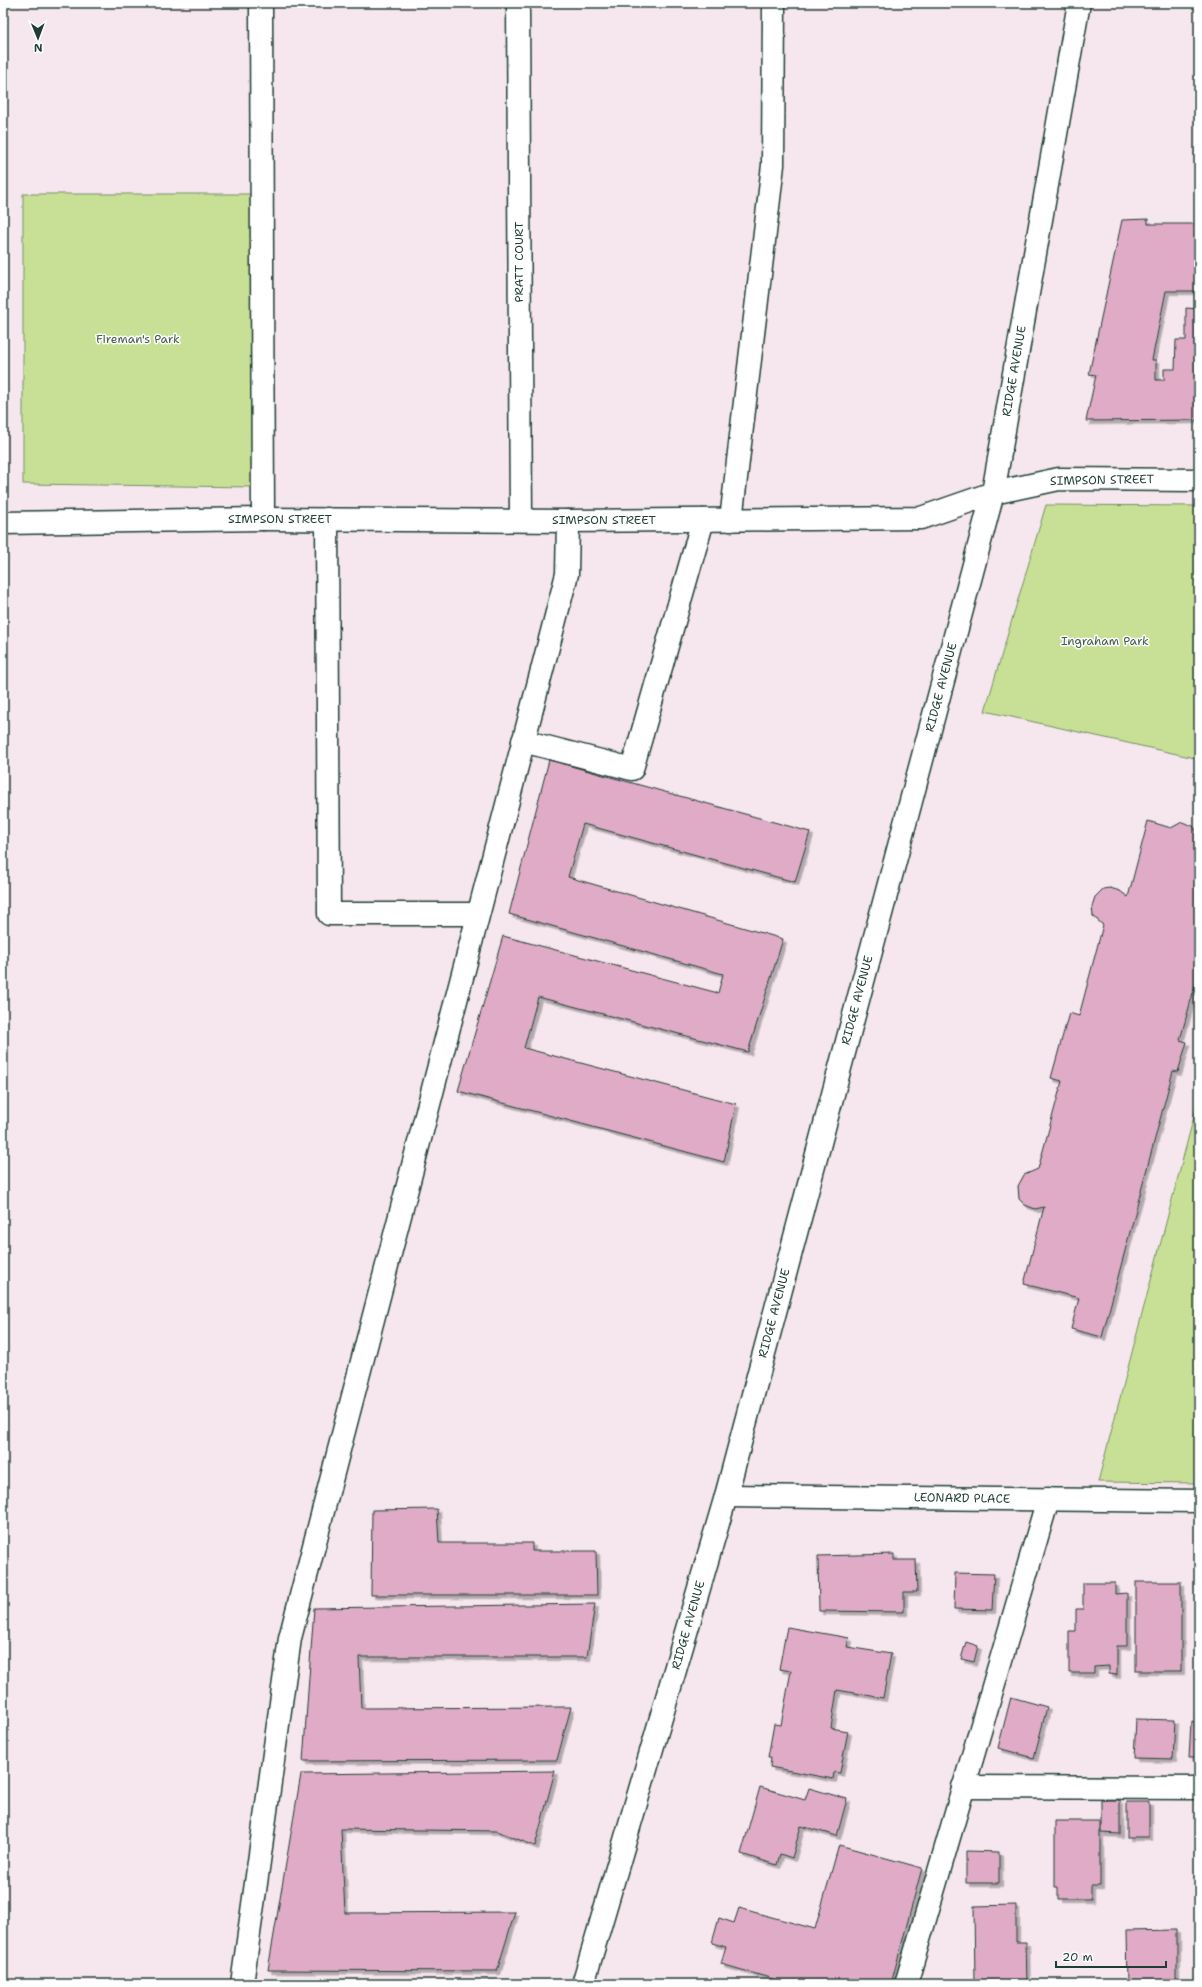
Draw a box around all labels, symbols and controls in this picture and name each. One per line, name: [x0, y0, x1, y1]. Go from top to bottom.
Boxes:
north arrow: [18, 18, 58, 58]
text: N: [33, 40, 43, 55]
street label: PRATT COURT: [511, 221, 527, 302]
street label: RIDGE AVENUE: [998, 324, 1030, 418]
park label: Fireman's Park: [96, 331, 180, 347]
street label: SIMPSON STREET: [1050, 471, 1155, 489]
street label: SIMPSON STREET: [228, 511, 333, 527]
street label: SIMPSON STREET: [552, 512, 657, 528]
park label: Ingraham Park: [1061, 633, 1149, 649]
street label: RIDGE AVENUE: [921, 641, 961, 733]
street label: RIDGE AVENUE: [837, 954, 877, 1046]
street label: RIDGE AVENUE: [754, 1267, 794, 1359]
street label: LEONARD PLACE: [914, 1489, 1010, 1507]
street label: RIDGE AVENUE: [668, 1579, 708, 1671]
scale bar: [1056, 1943, 1166, 1969]
text: 20 m: [1062, 1949, 1093, 1965]

